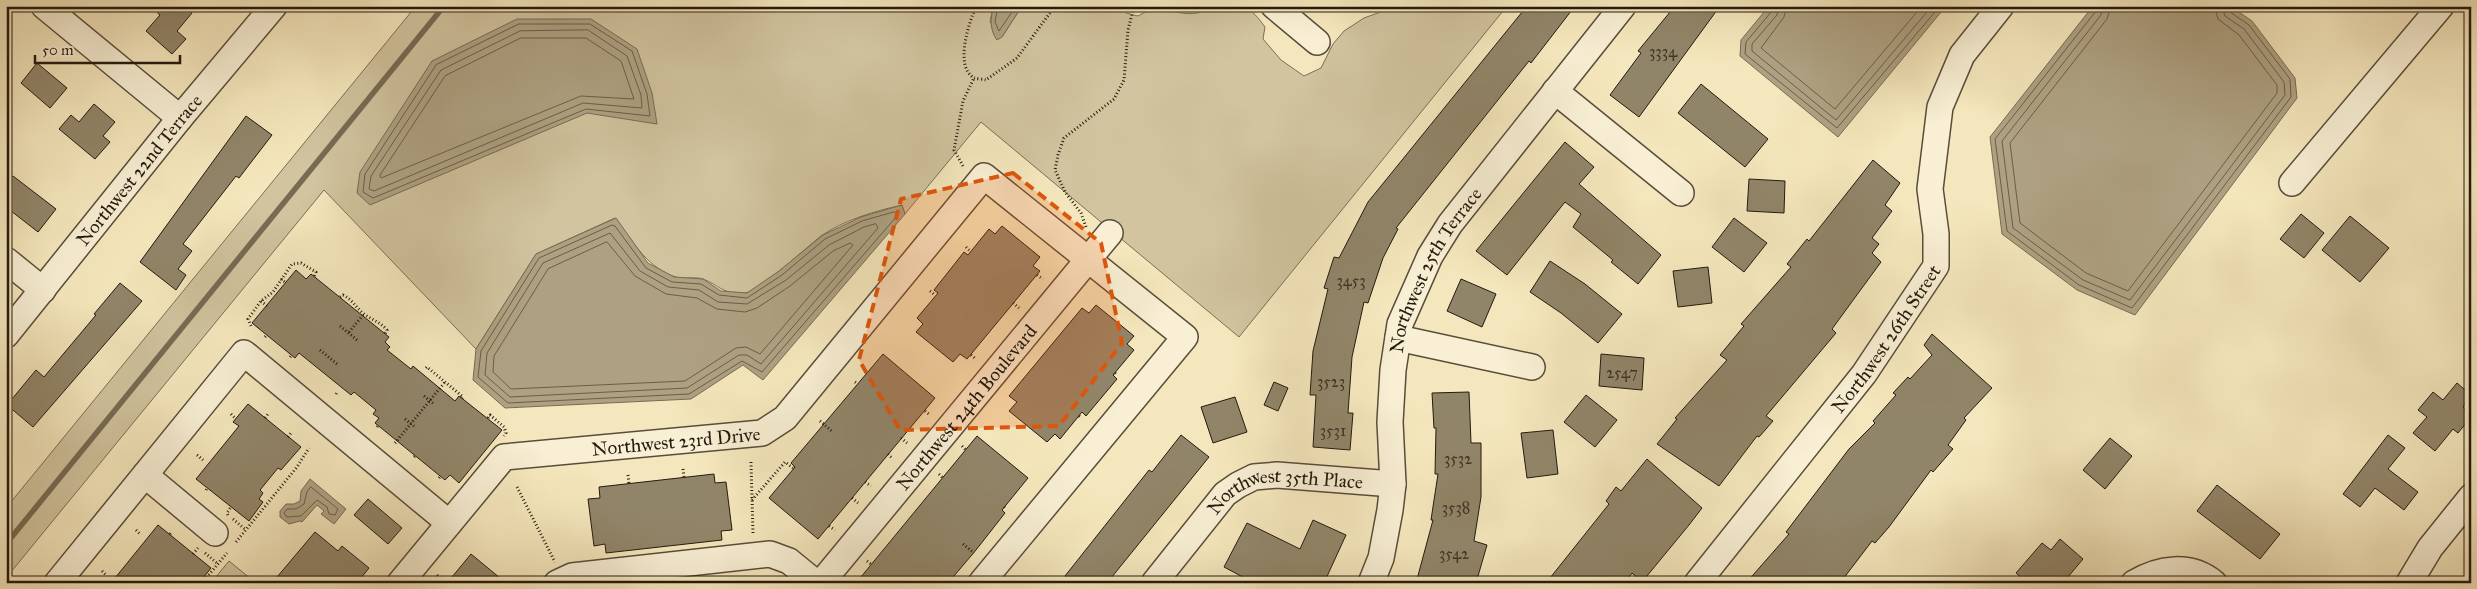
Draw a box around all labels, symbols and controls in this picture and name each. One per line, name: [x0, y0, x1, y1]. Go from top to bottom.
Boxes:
scale bar: [35, 32, 180, 64]
text: 50 m: [42, 41, 74, 59]
house number: 3334: [1649, 42, 1678, 61]
street label: Northwest 22nd Terrace: [71, 89, 207, 250]
street label: Northwest 25th Terrace: [1384, 183, 1486, 354]
street label: Northwest 26th Street: [1826, 260, 1945, 417]
house number: 3453: [1336, 271, 1366, 290]
street label: Northwest 24th Boulevard: [891, 319, 1042, 495]
house number: 2547: [1606, 363, 1638, 382]
house number: 3523: [1317, 372, 1345, 391]
house number: 3531: [1320, 421, 1346, 440]
street label: Northwest 23rd Drive: [591, 422, 761, 460]
house number: 3532: [1444, 449, 1472, 468]
street label: Northwest 35th Place: [1202, 463, 1364, 519]
house number: 3538: [1442, 498, 1470, 517]
house number: 3542: [1439, 544, 1469, 563]

